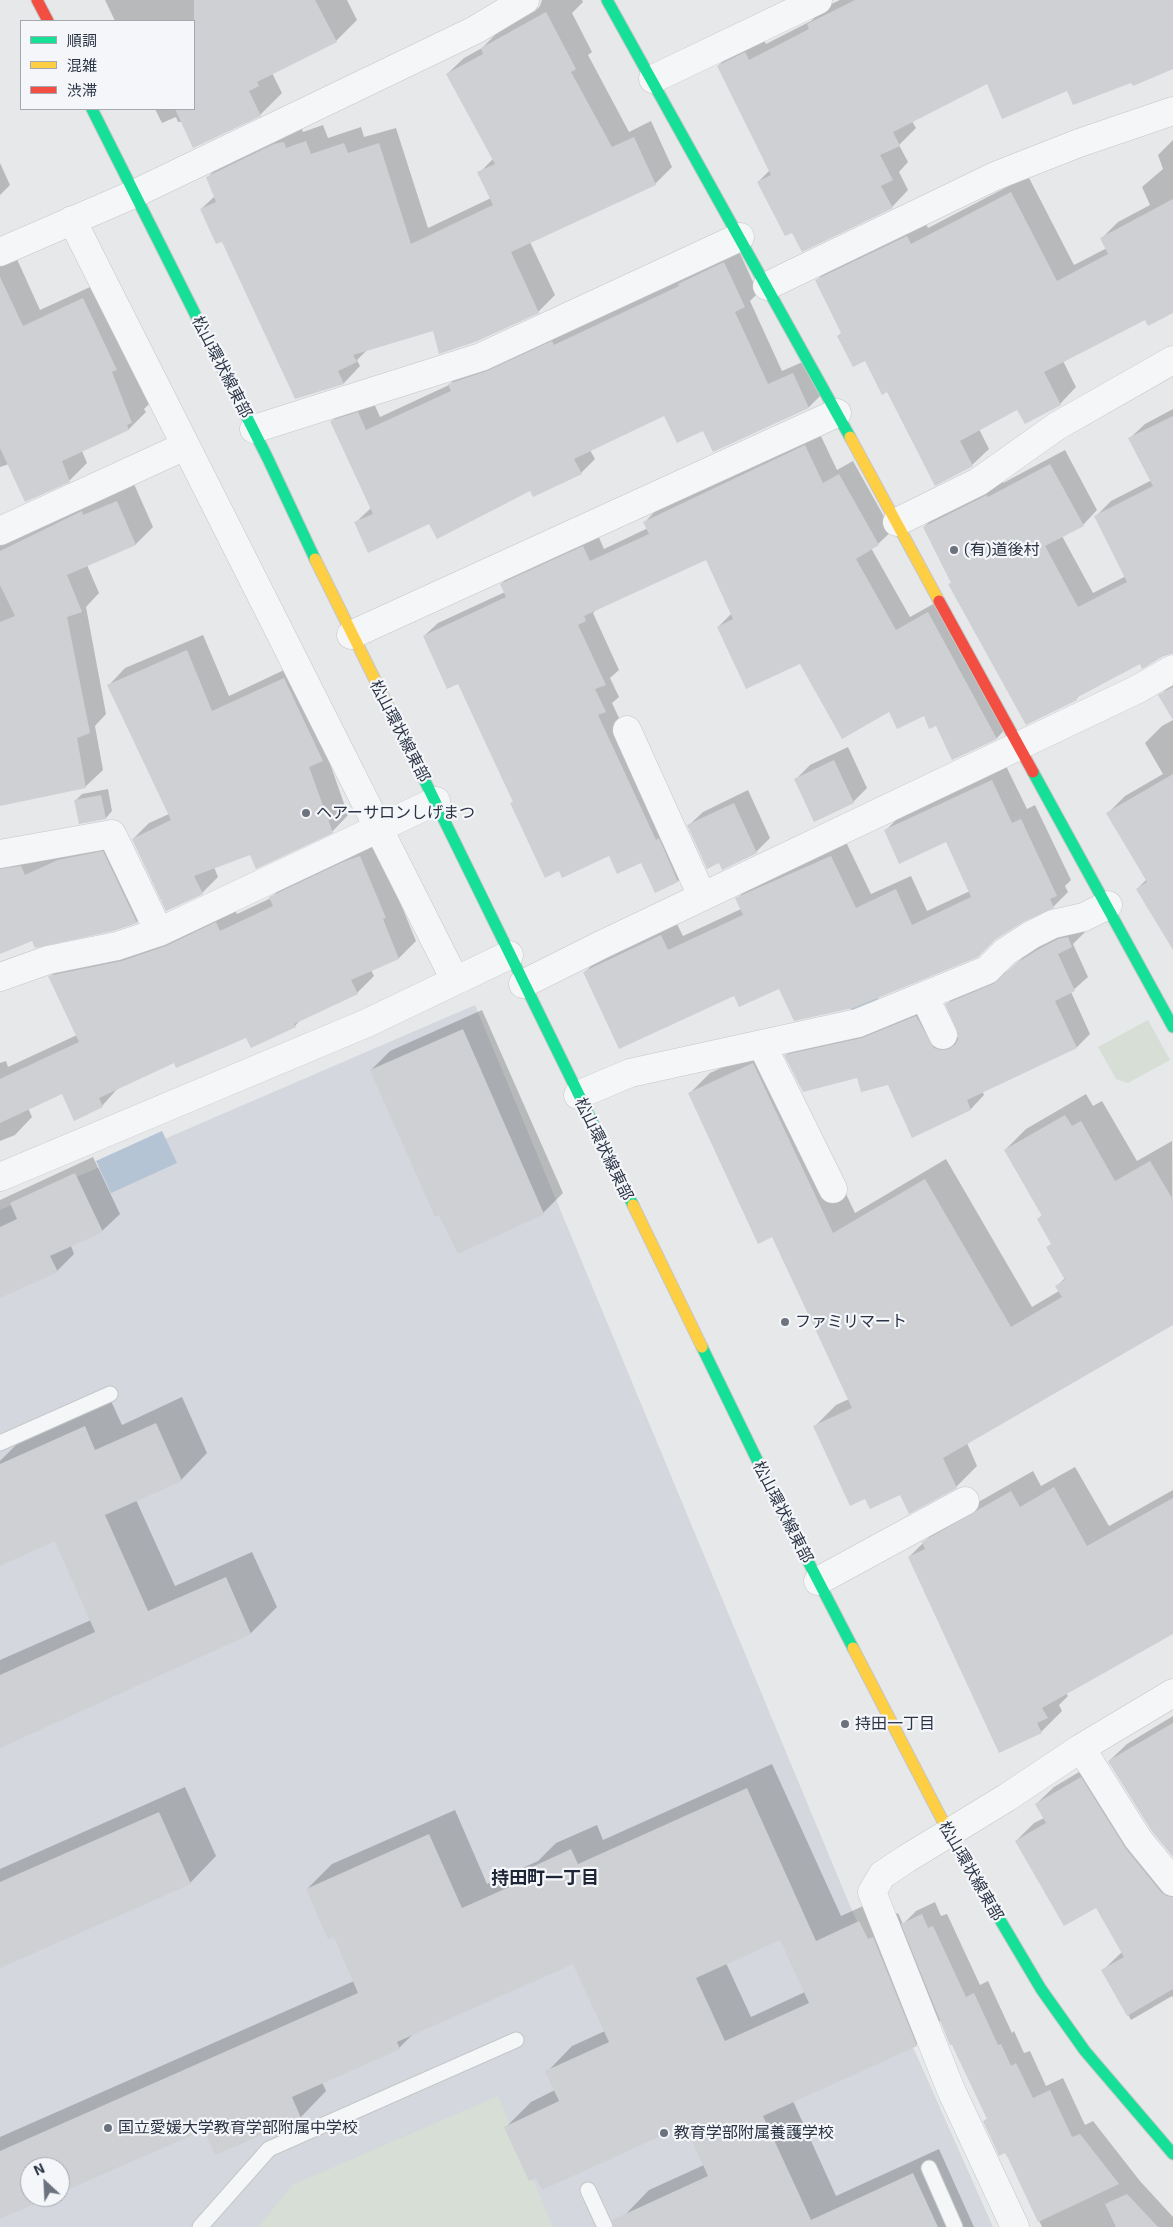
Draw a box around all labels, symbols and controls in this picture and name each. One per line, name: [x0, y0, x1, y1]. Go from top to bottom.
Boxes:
legend: [20, 20, 195, 110]
text: 順調: [67, 31, 97, 49]
text: 混雑: [67, 56, 97, 74]
text: 渋滞: [67, 81, 97, 99]
street label: 松山環状線東部: [188, 313, 256, 421]
place label: (有)道後村: [964, 540, 1039, 560]
marker: (有)道後村: [948, 544, 960, 556]
street label: 松山環状線東部: [366, 677, 434, 785]
place label: ヘアーサロンしげまつ: [316, 803, 475, 823]
marker: ヘアーサロンしげまつ: [300, 807, 312, 819]
street label: 松山環状線東部: [571, 1094, 637, 1204]
place label: ファミリマート: [795, 1312, 907, 1332]
marker: ファミリマート: [779, 1316, 791, 1328]
street label: 松山環状線東部: [749, 1458, 817, 1566]
place label: 持田一丁目: [855, 1714, 935, 1734]
marker: 持田一丁目: [839, 1718, 851, 1730]
street label: 松山環状線東部: [935, 1818, 1007, 1924]
district label: 持田町一丁目: [491, 1867, 599, 1889]
place label: 国立愛媛大学教育学部附属中学校: [118, 2118, 358, 2138]
marker: 国立愛媛大学教育学部附属中学校: [102, 2122, 114, 2134]
place label: 教育学部附属養護学校: [674, 2123, 834, 2143]
marker: 教育学部附属養護学校: [658, 2127, 670, 2139]
north arrow: [20, 2157, 70, 2207]
text: N: [31, 2159, 47, 2179]

